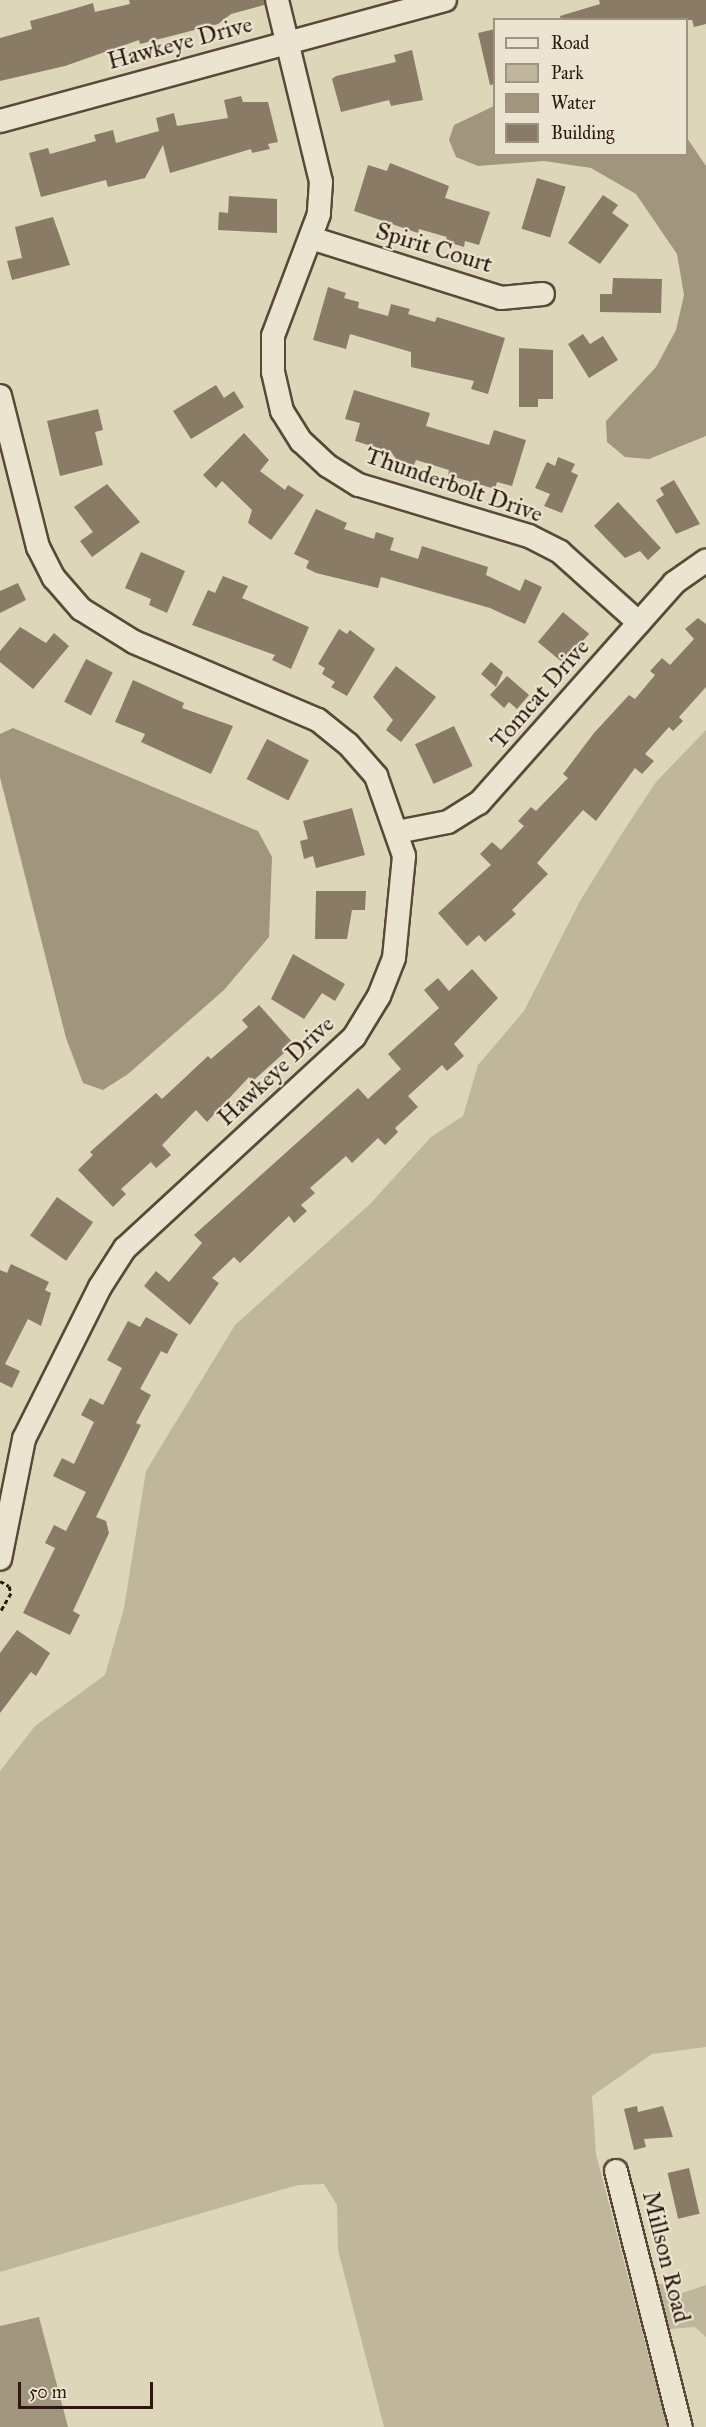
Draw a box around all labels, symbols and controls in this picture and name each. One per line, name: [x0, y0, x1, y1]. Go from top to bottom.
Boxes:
street label: Hawkeye Drive: [104, 10, 256, 76]
legend: [493, 18, 688, 156]
text: Road: [551, 32, 589, 54]
text: Park: [551, 62, 584, 84]
text: Water: [551, 92, 595, 114]
text: Building: [551, 122, 614, 144]
street label: Spirit Court: [372, 217, 496, 279]
street label: Thunderbolt Drive: [361, 441, 547, 529]
street label: Tomcat Drive: [484, 633, 596, 755]
street label: Hawkeye Drive: [212, 1010, 340, 1132]
street label: Millson Road: [636, 2188, 696, 2326]
scale bar: [21, 2370, 156, 2408]
text: 50 m: [29, 2381, 67, 2403]

